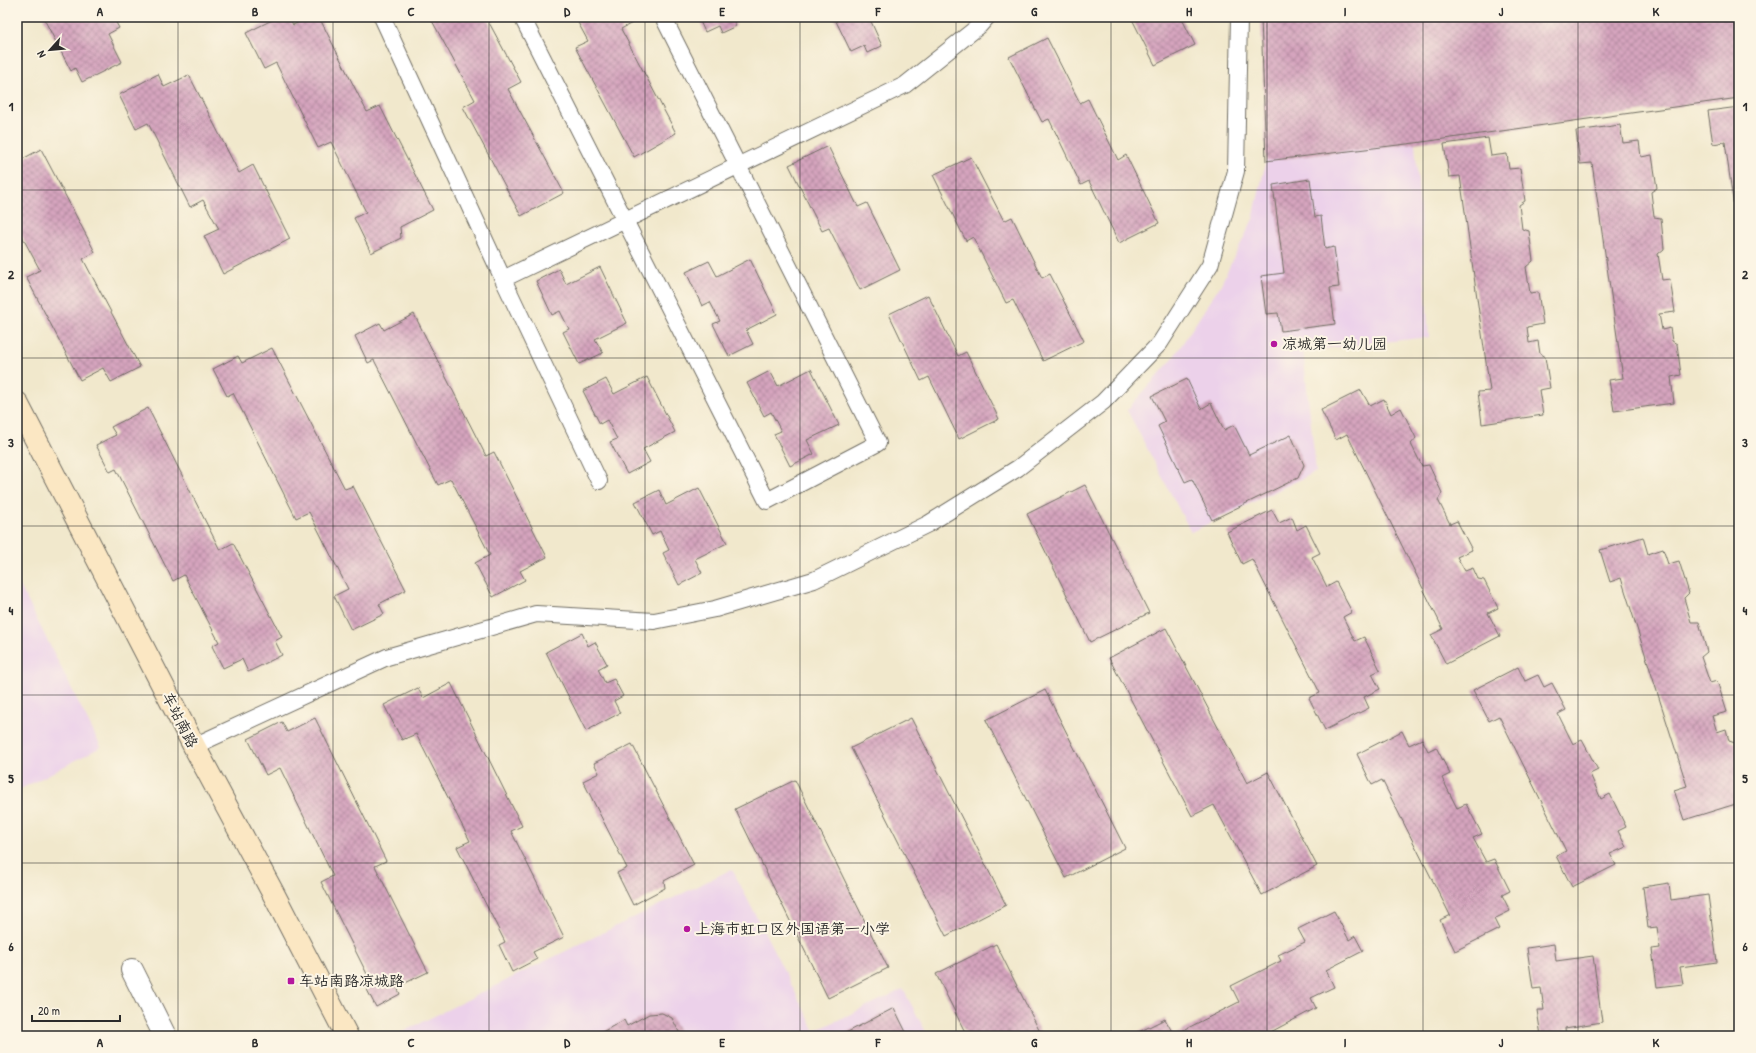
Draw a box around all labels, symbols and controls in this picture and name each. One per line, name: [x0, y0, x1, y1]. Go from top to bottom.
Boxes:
text: A: [97, 2, 104, 20]
text: B: [252, 2, 259, 20]
text: C: [407, 2, 415, 20]
text: D: [564, 2, 571, 20]
text: E: [719, 2, 725, 20]
text: F: [875, 2, 882, 20]
text: G: [1031, 2, 1038, 20]
text: H: [1186, 2, 1192, 20]
text: I: [1343, 2, 1347, 20]
text: J: [1499, 2, 1504, 20]
text: K: [1653, 2, 1660, 20]
north arrow: [30, 30, 70, 70]
text: N: [33, 49, 49, 60]
text: 1: [9, 97, 14, 115]
text: 1: [1743, 97, 1748, 115]
text: 2: [8, 265, 15, 283]
text: 2: [1742, 265, 1749, 283]
place label: 凉城第一幼儿园: [1282, 333, 1387, 354]
marker: 凉城第一幼儿园: [1269, 339, 1279, 349]
text: 3: [8, 433, 14, 451]
text: 3: [1742, 433, 1748, 451]
text: 4: [9, 601, 14, 619]
text: 4: [1743, 601, 1748, 619]
street label: 车站南路: [157, 688, 203, 751]
text: 5: [8, 769, 14, 787]
text: 5: [1742, 769, 1748, 787]
place label: 上海市虹口区外国语第一小学: [695, 918, 890, 939]
marker: 上海市虹口区外国语第一小学: [682, 924, 692, 934]
text: 6: [8, 937, 14, 955]
text: 6: [1742, 937, 1748, 955]
place label: 车站南路凉城路: [299, 970, 404, 991]
marker: 车站南路凉城路: [286, 976, 296, 986]
scale bar: [32, 997, 120, 1023]
text: 20 m: [38, 1002, 60, 1019]
text: A: [97, 1033, 104, 1051]
text: B: [252, 1033, 259, 1051]
text: C: [407, 1033, 415, 1051]
text: D: [564, 1033, 571, 1051]
text: E: [719, 1033, 725, 1051]
text: F: [875, 1033, 882, 1051]
text: G: [1031, 1033, 1038, 1051]
text: H: [1186, 1033, 1192, 1051]
text: I: [1343, 1033, 1347, 1051]
text: J: [1499, 1033, 1504, 1051]
text: K: [1653, 1033, 1660, 1051]

